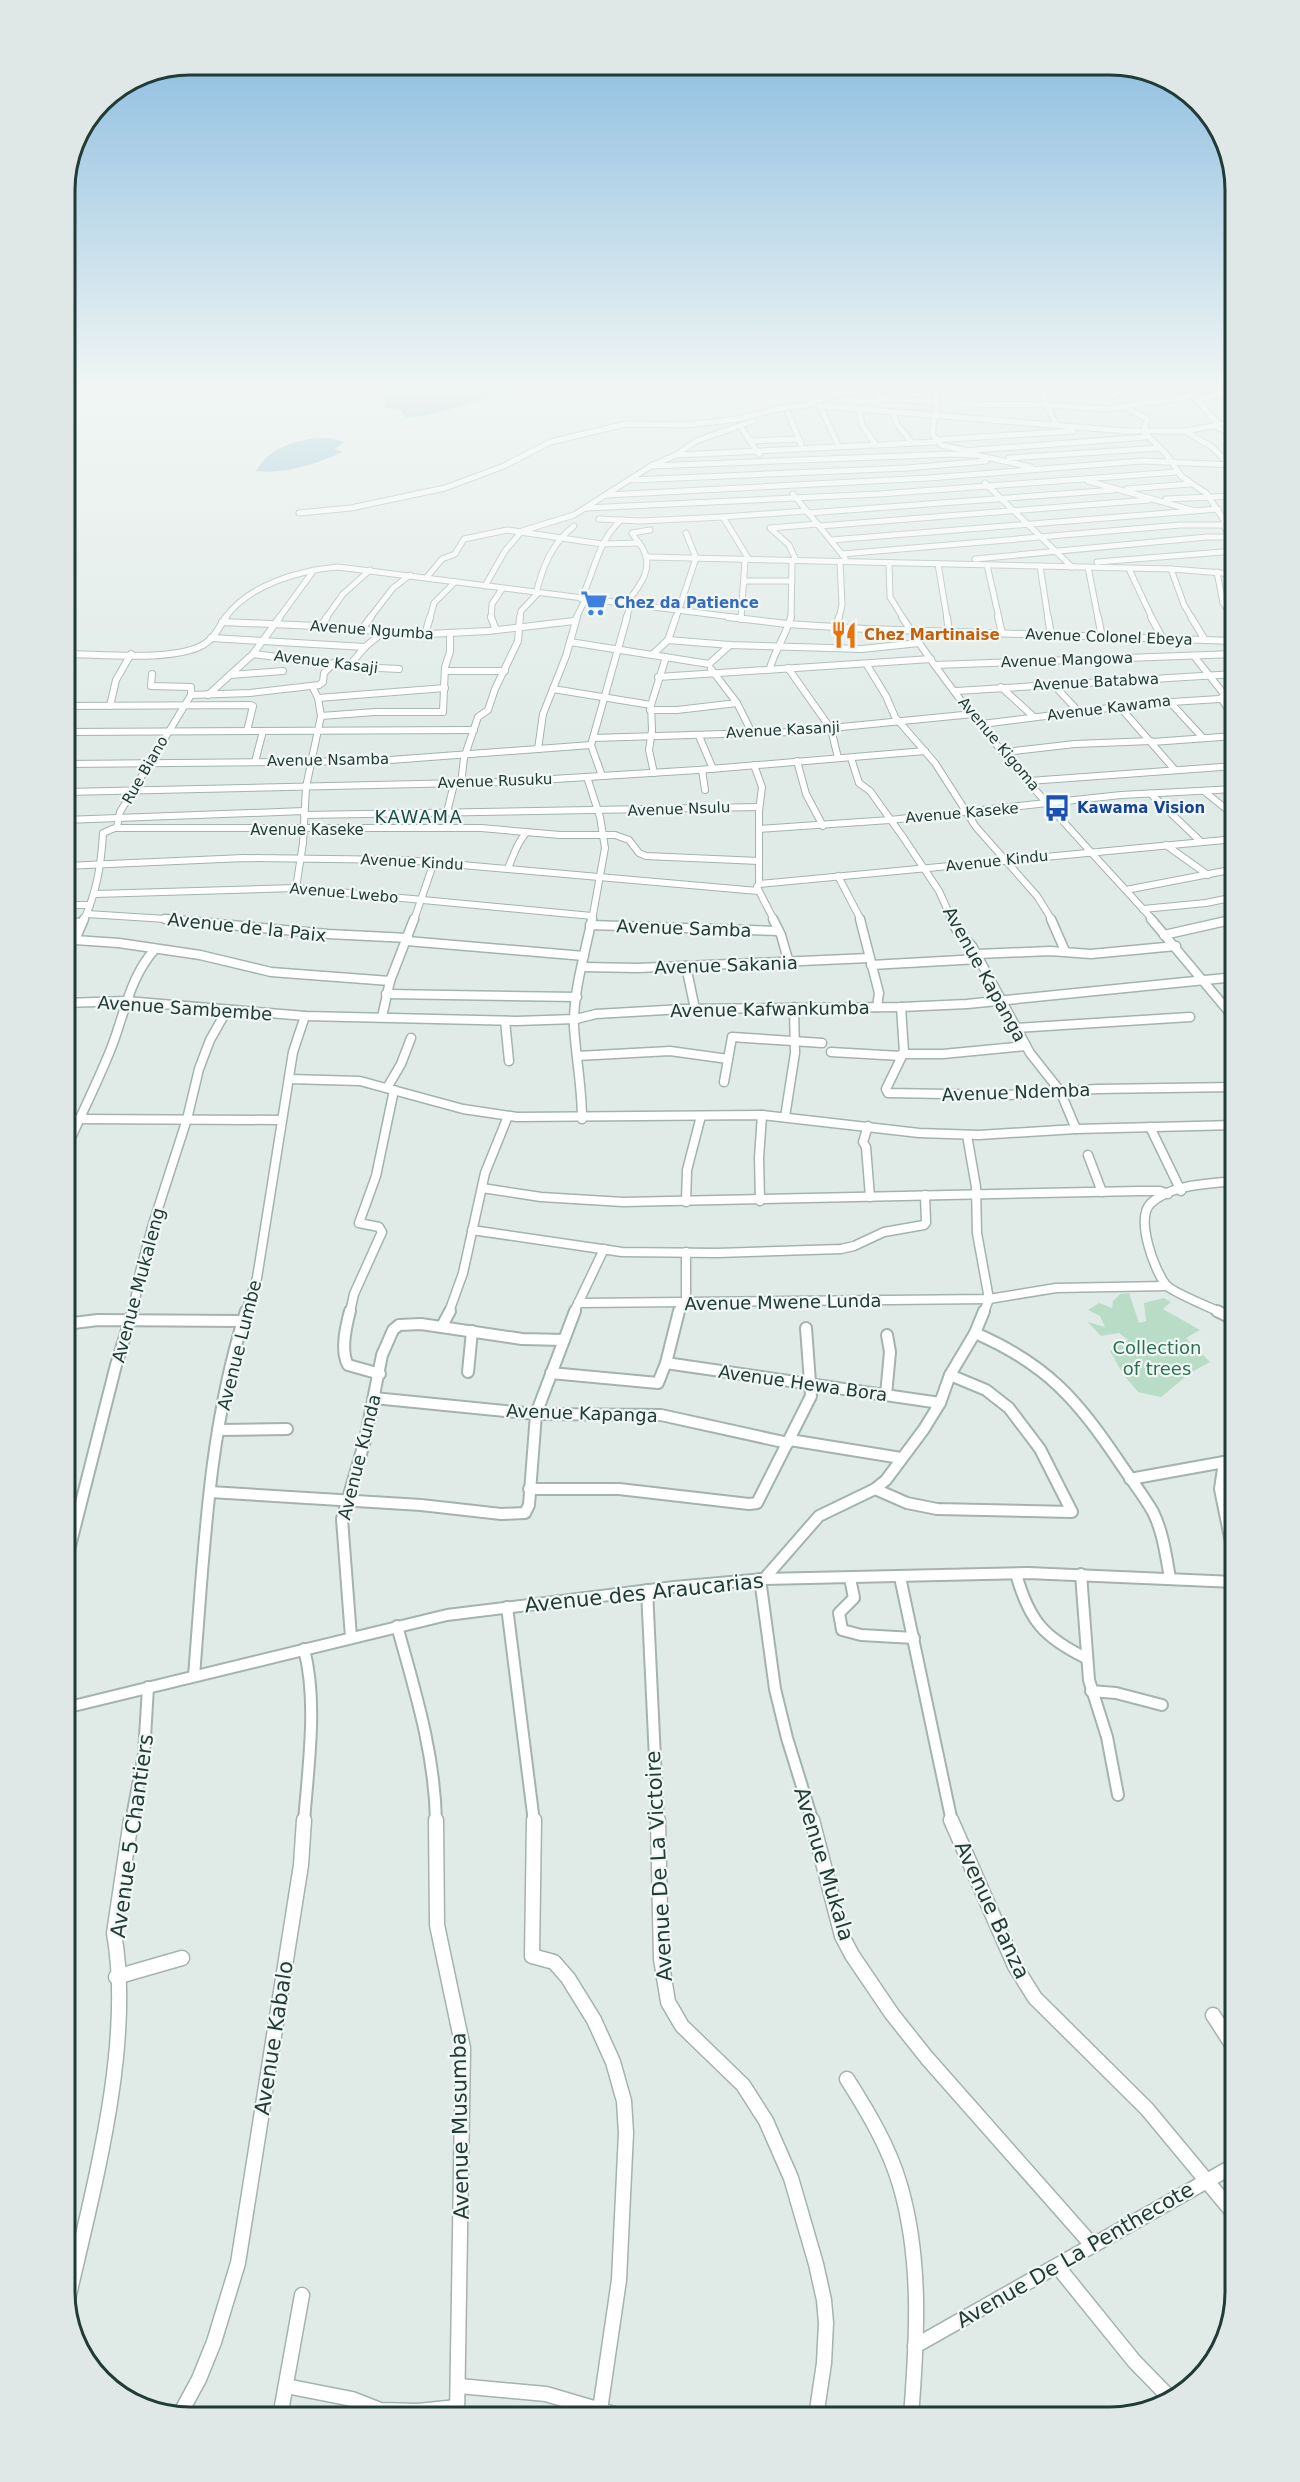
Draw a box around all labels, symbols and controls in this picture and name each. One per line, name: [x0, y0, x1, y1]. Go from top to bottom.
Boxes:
supermarket icon: Chez da Patience: [579, 588, 609, 618]
place label: Chez da Patience: [614, 594, 759, 612]
street label: Avenue Ngumba: [309, 617, 435, 643]
restaurant icon: Chez Martinaise: [829, 620, 859, 650]
street label: Avenue Colonel Ebeya: [1025, 625, 1193, 649]
place label: Chez Martinaise: [864, 626, 1000, 644]
street label: Avenue Kasaji: [273, 647, 379, 677]
street label: Avenue Mangowa: [1001, 649, 1133, 671]
street label: Avenue Batabwa: [1033, 670, 1159, 694]
street label: Avenue Kawama: [1046, 691, 1172, 725]
street label: Avenue Kigoma: [954, 693, 1044, 795]
street label: Avenue Kasanji: [726, 718, 840, 742]
street label: Rue Biano: [118, 733, 172, 807]
street label: Avenue Nsamba: [267, 750, 389, 770]
street label: Avenue Rusuku: [437, 770, 553, 792]
bus stop icon: Kawama Vision: [1042, 793, 1072, 823]
street label: Avenue Nsulu: [627, 798, 731, 820]
street label: Avenue Kaseke: [905, 799, 1019, 827]
place label: Kawama Vision: [1077, 799, 1205, 817]
district label: KAWAMA: [375, 806, 463, 827]
street label: Avenue Kaseke: [250, 821, 364, 839]
street label: Avenue Kindu: [945, 847, 1049, 875]
street label: Avenue Kindu: [360, 850, 464, 874]
street label: Avenue Lwebo: [289, 879, 399, 907]
street label: Avenue Kapanga: [939, 903, 1031, 1045]
street label: Avenue de la Paix: [167, 908, 328, 946]
street label: Avenue Samba: [616, 915, 752, 941]
street label: Avenue Sakania: [654, 952, 798, 978]
street label: Avenue Sambembe: [97, 991, 273, 1025]
street label: Avenue Kafwankumba: [670, 997, 870, 1021]
street label: Avenue Ndemba: [941, 1079, 1091, 1105]
street label: Avenue Mukaleng: [107, 1205, 169, 1365]
street label: Avenue Lumbe: [213, 1278, 265, 1412]
street label: Avenue Mwene Lunda: [684, 1290, 882, 1314]
park label: Collection of trees: [1112, 1337, 1202, 1379]
street label: Avenue Hewa Bora: [717, 1361, 889, 1405]
street label: Avenue Kunda: [333, 1392, 385, 1522]
street label: Avenue Kapanga: [506, 1400, 658, 1426]
street label: Avenue des Araucarias: [523, 1568, 765, 1618]
street label: Avenue 5 Chantiers: [106, 1733, 158, 1939]
street label: Avenue De La Victoire: [641, 1750, 677, 1982]
street label: Avenue Mukala: [789, 1784, 859, 1944]
street label: Avenue Banza: [950, 1837, 1034, 1983]
street label: Avenue Kabalo: [250, 1959, 298, 2117]
street label: Avenue Musumba: [446, 2032, 474, 2220]
street label: Avenue De La Penthecote: [952, 2177, 1198, 2333]

